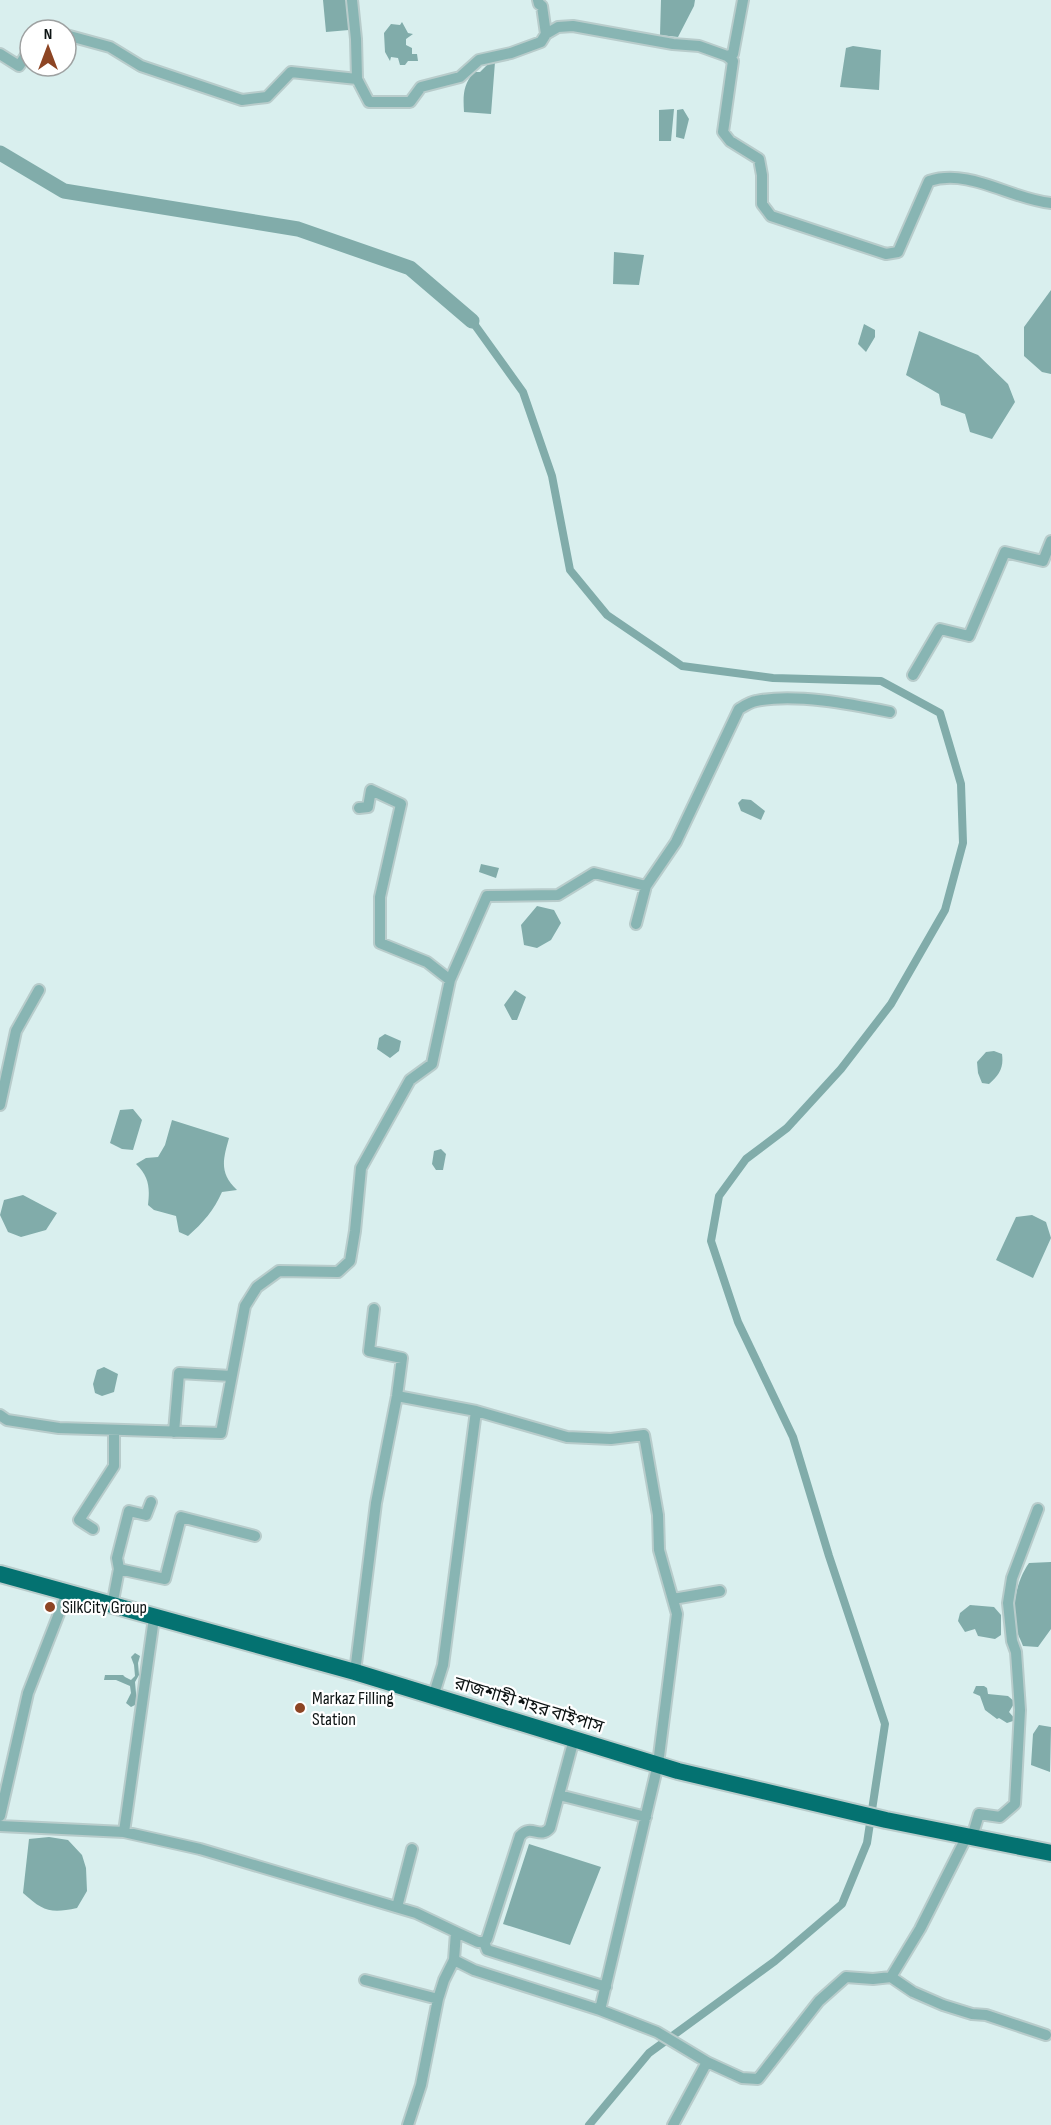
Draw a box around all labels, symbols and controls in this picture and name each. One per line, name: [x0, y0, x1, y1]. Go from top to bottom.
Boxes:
north arrow: [18, 18, 78, 78]
text: N: [44, 25, 52, 44]
place label: SilkCity Group: [62, 1597, 147, 1618]
marker: SilkCity Group: [43, 1600, 57, 1614]
street label: রাজশাহী শহর বাইপাস: [451, 1672, 607, 1738]
place label: Markaz Filling Station: [312, 1688, 394, 1730]
marker: Markaz Filling Station: [293, 1701, 307, 1715]

